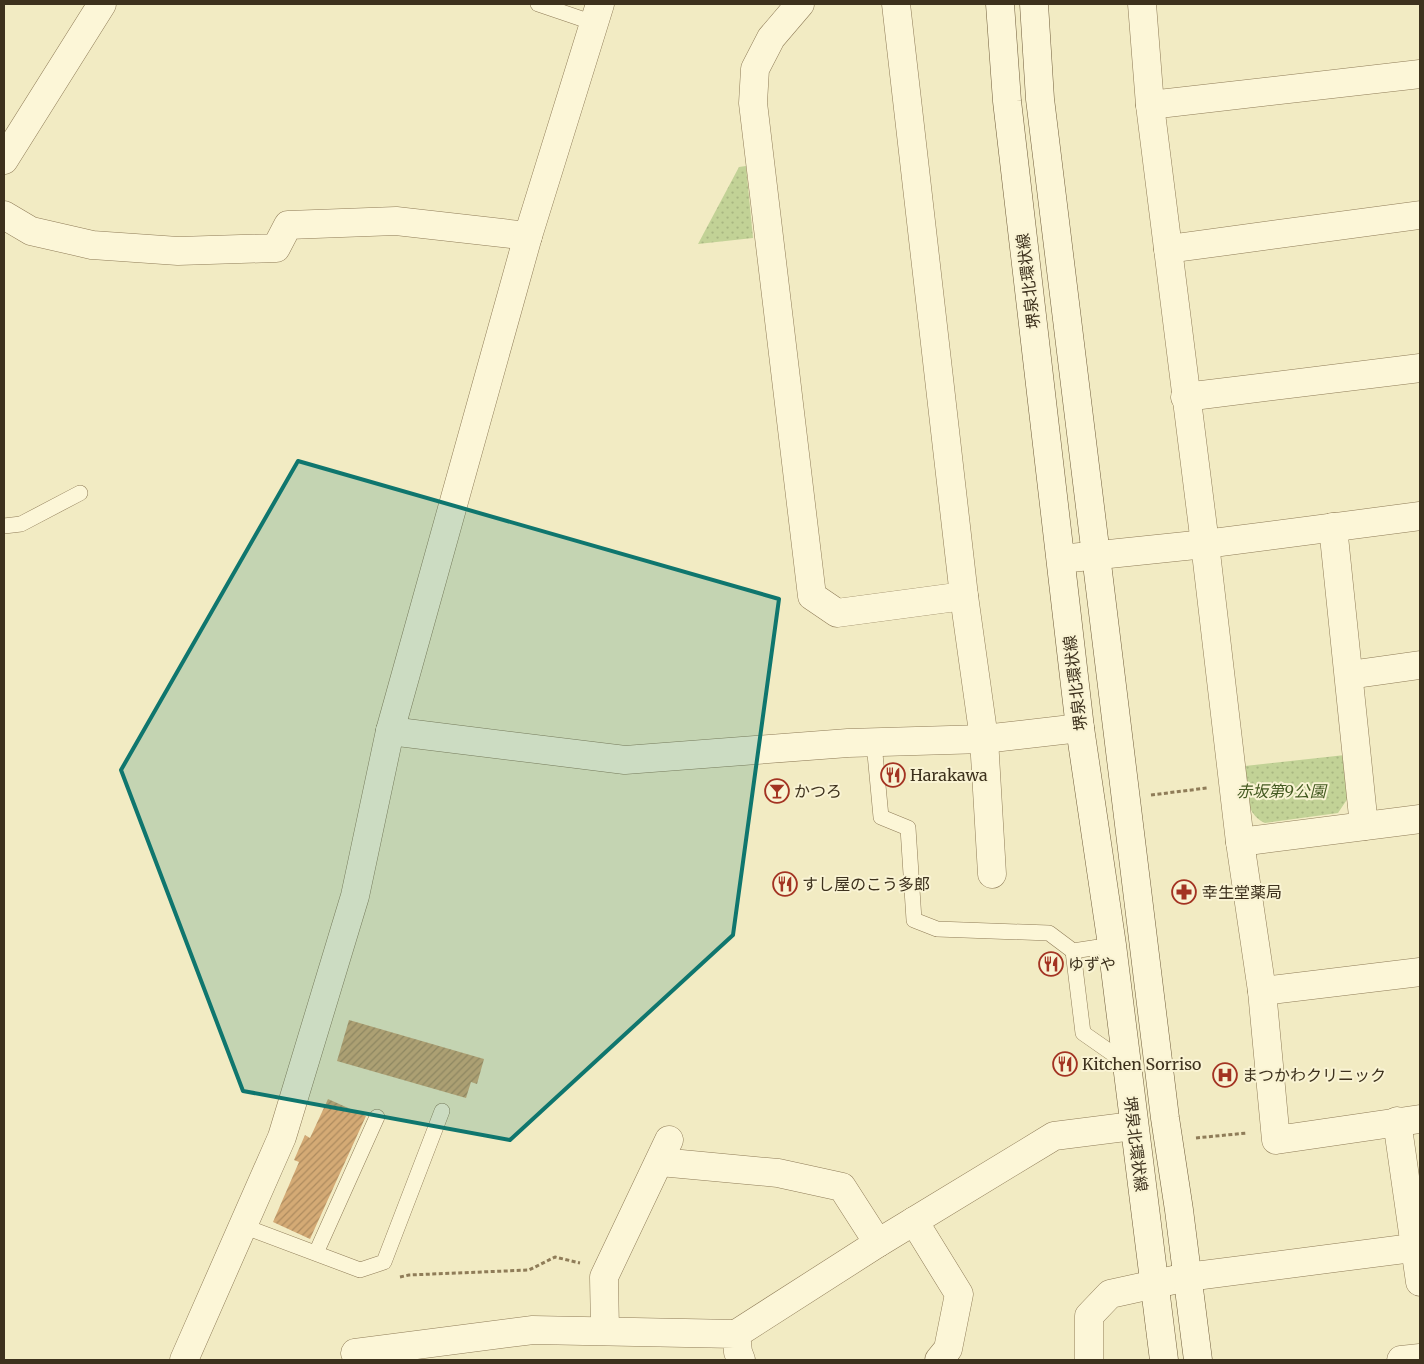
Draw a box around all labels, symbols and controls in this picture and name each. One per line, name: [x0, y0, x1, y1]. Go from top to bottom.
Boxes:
street label: 堺泉北環状線: [1012, 232, 1044, 330]
street label: 堺泉北環状線: [1059, 634, 1091, 732]
restaurant icon: Harakawa: [880, 762, 906, 788]
place label: Harakawa: [910, 765, 988, 785]
bar icon: かつろ: [764, 778, 790, 804]
place label: かつろ: [794, 781, 842, 801]
park label: 赤坂第9公園: [1236, 781, 1328, 801]
restaurant icon: すし屋のこう多郎: [772, 871, 798, 897]
place label: すし屋のこう多郎: [802, 874, 930, 894]
pharmacy icon: 幸生堂薬局: [1171, 879, 1197, 905]
place label: 幸生堂薬局: [1202, 882, 1282, 902]
restaurant icon: ゆずや: [1038, 951, 1064, 977]
place label: ゆずや: [1068, 954, 1116, 974]
restaurant icon: Kitchen Sorriso: [1052, 1051, 1078, 1077]
place label: Kitchen Sorriso: [1082, 1054, 1201, 1074]
hospital icon: まつかわクリニック: [1212, 1062, 1238, 1088]
place label: まつかわクリニック: [1242, 1065, 1386, 1085]
street label: 堺泉北環状線: [1120, 1095, 1152, 1193]

